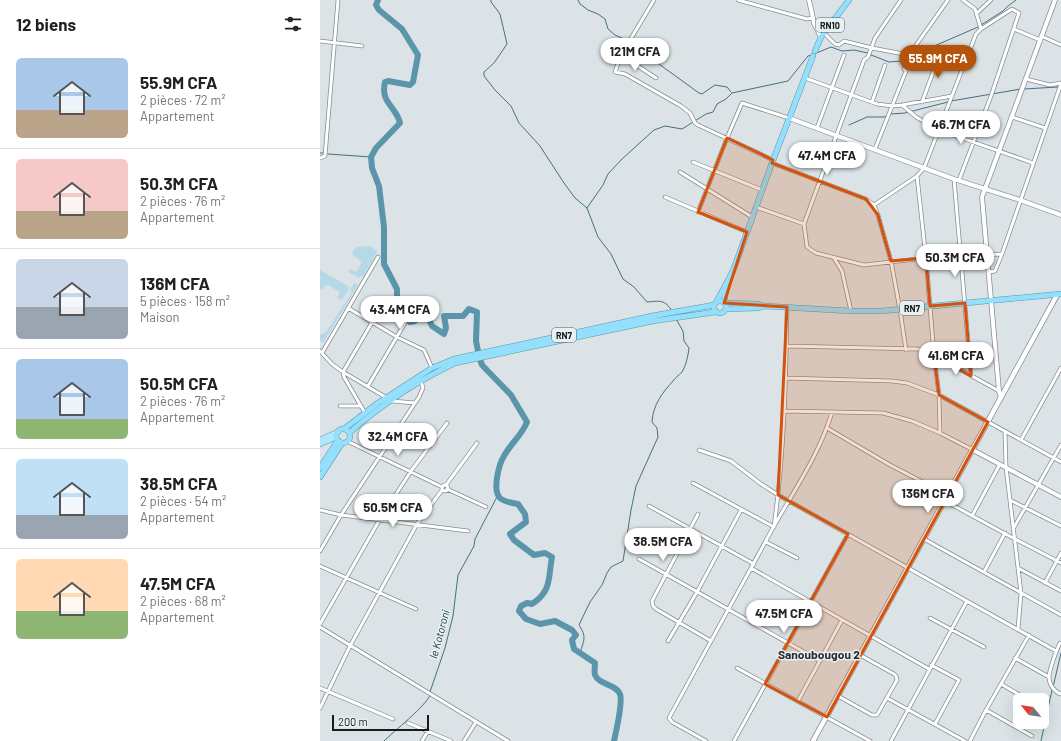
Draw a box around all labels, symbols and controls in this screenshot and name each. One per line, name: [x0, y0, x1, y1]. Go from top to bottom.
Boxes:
icon: filters: [282, 13, 304, 35]
text: 12 biens: [16, 14, 76, 34]
road number: RN10: [816, 18, 844, 32]
pin: 121M CFA: [594, 38, 676, 72]
text: 121M CFA: [609, 43, 661, 59]
pin: 55.9M CFA: [892, 45, 984, 79]
text: 55.9M CFA: [908, 50, 968, 66]
text: 55.9M CFA: [140, 72, 217, 92]
icon: home: [48, 74, 96, 122]
text: 2 pièces · 72 m²: [140, 92, 225, 108]
text: Appartement: [140, 108, 215, 124]
pin: 46.7M CFA: [915, 111, 1007, 145]
text: 46.7M CFA: [931, 116, 991, 132]
pin: 47.4M CFA: [781, 142, 873, 176]
text: 47.4M CFA: [798, 147, 856, 163]
text: 50.3M CFA: [140, 173, 218, 193]
icon: home: [48, 175, 96, 223]
text: 2 pièces · 76 m²: [140, 193, 225, 209]
text: Appartement: [140, 209, 215, 225]
pin: 50.3M CFA: [909, 244, 1001, 278]
text: 50.3M CFA: [925, 249, 985, 265]
text: 136M CFA: [140, 273, 210, 293]
icon: home: [48, 275, 96, 323]
text: 5 pièces · 158 m²: [140, 293, 230, 309]
pin: 43.4M CFA: [354, 296, 446, 330]
text: 43.4M CFA: [369, 301, 431, 317]
road number: RN7: [900, 301, 924, 315]
text: Maison: [140, 309, 180, 325]
road number: RN7: [552, 328, 576, 342]
pin: 41.6M CFA: [910, 342, 1002, 376]
text: 41.6M CFA: [928, 347, 984, 363]
text: 50.5M CFA: [140, 373, 218, 393]
icon: home: [48, 375, 96, 423]
text: 2 pièces · 76 m²: [140, 393, 225, 409]
text: Appartement: [140, 409, 215, 425]
pin: 32.4M CFA: [352, 423, 444, 457]
text: 32.4M CFA: [368, 428, 428, 444]
text: 38.5M CFA: [140, 473, 218, 493]
icon: home: [48, 475, 96, 523]
pin: 136M CFA: [887, 480, 969, 514]
text: 136M CFA: [901, 485, 955, 501]
text: 2 pièces · 54 m²: [140, 493, 226, 509]
pin: 50.5M CFA: [347, 494, 439, 528]
text: 50.5M CFA: [363, 499, 423, 515]
text: Appartement: [140, 509, 215, 525]
pin: 38.5M CFA: [617, 528, 709, 562]
text: 38.5M CFA: [633, 533, 693, 549]
text: 47.5M CFA: [140, 573, 216, 593]
icon: home: [48, 575, 96, 623]
text: 2 pièces · 68 m²: [140, 593, 226, 609]
pin: 47.5M CFA: [738, 600, 830, 634]
text: 47.5M CFA: [755, 605, 813, 621]
water label: le Kotoroni: [426, 608, 452, 660]
text: Appartement: [140, 609, 215, 625]
district label: Sanoubougou 2: [778, 647, 860, 661]
north arrow: [1013, 693, 1049, 729]
map controls: [1013, 693, 1049, 729]
scale bar: [332, 713, 429, 732]
text: 200 m: [338, 715, 368, 728]

